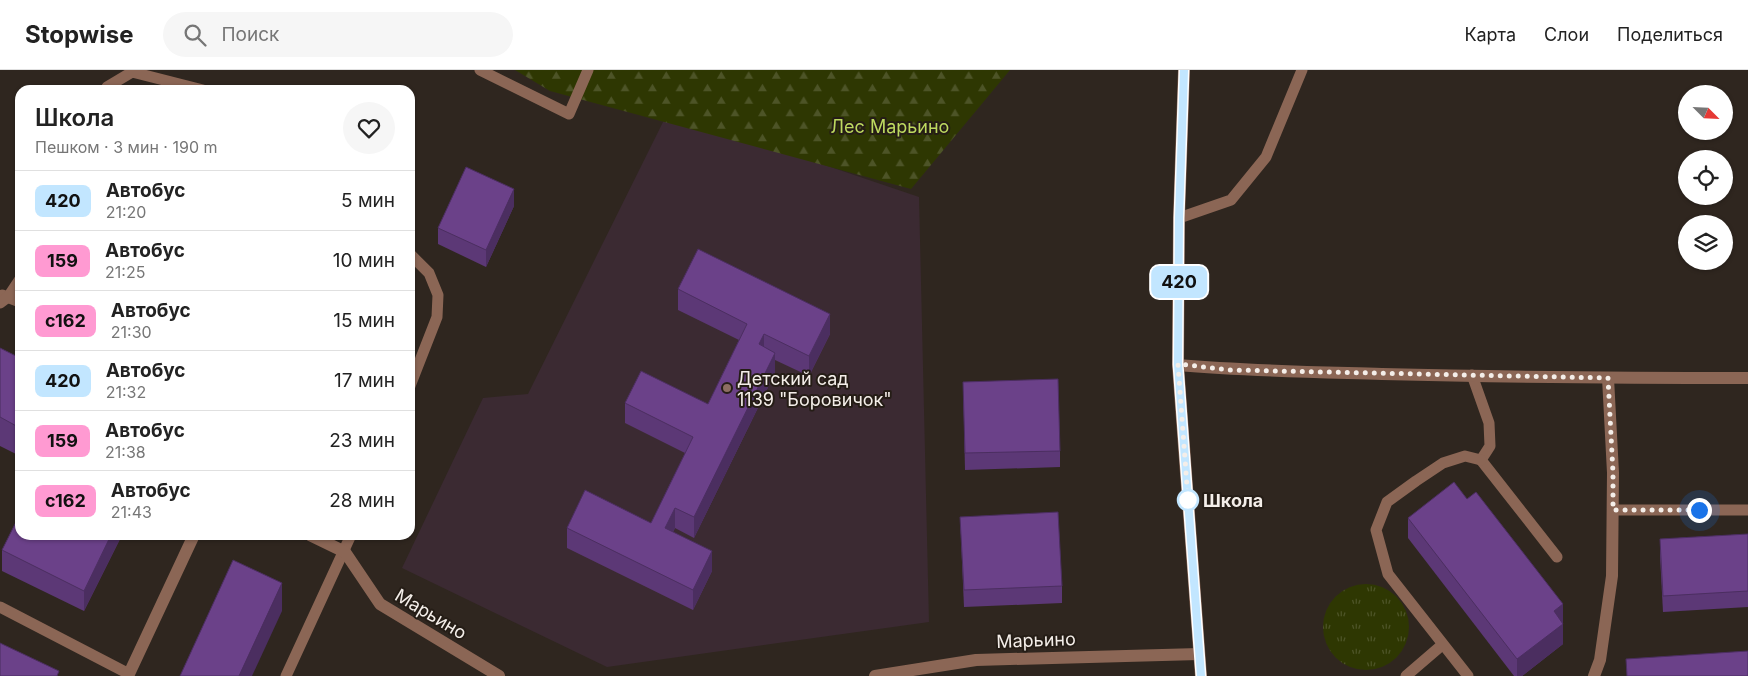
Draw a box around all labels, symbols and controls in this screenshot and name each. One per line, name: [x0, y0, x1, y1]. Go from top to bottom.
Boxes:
search box: [163, 12, 513, 57]
text: Stopwise: [25, 20, 133, 49]
icon: search: [181, 21, 209, 49]
text: Поиск: [221, 23, 279, 46]
text: Карта: [1464, 24, 1516, 45]
text: Слои: [1544, 24, 1589, 45]
text: Поделиться: [1617, 24, 1723, 45]
north arrow: [1678, 85, 1732, 140]
map controls: [1678, 85, 1733, 270]
button: heart: [343, 102, 395, 154]
text: Школа: [35, 103, 114, 132]
park label: Лес Марьино: [831, 116, 949, 137]
text: Пешком · 3 мин · 190 m: [35, 137, 217, 157]
button: locate: [1678, 150, 1733, 205]
text: Автобус: [106, 179, 186, 202]
text: 5 мин: [341, 189, 395, 212]
text: 420: [45, 190, 81, 211]
text: 21:20: [106, 202, 146, 222]
button: layers: [1678, 215, 1733, 270]
text: Автобус: [105, 239, 185, 262]
text: 10 мин: [333, 249, 395, 272]
text: 159: [47, 250, 78, 271]
text: 21:25: [105, 262, 145, 282]
line badge: 420: [1150, 266, 1208, 298]
text: 420: [1161, 271, 1197, 292]
text: Автобус: [111, 299, 191, 322]
text: 15 мин: [333, 309, 395, 332]
text: с162: [45, 310, 86, 331]
text: 21:30: [111, 322, 152, 342]
text: Автобус: [106, 359, 186, 382]
place label: Детский сад 1139 "Боровичок": [737, 368, 892, 410]
text: 17 мин: [334, 369, 395, 392]
text: 420: [45, 370, 81, 391]
text: 21:32: [106, 382, 146, 402]
marker: Детский сад 1139 "Боровичок": [721, 382, 733, 394]
text: Автобус: [105, 419, 185, 442]
text: 23 мин: [329, 429, 395, 452]
text: 159: [47, 430, 78, 451]
text: 21:38: [105, 442, 146, 462]
text: Автобус: [111, 479, 191, 502]
text: 28 мин: [329, 489, 395, 512]
marker: Школа: [1177, 489, 1199, 511]
text: с162: [45, 490, 86, 511]
place label: Школа: [1203, 490, 1263, 511]
your location: [1687, 498, 1712, 523]
text: 21:43: [111, 502, 152, 522]
street label: Марьино: [392, 585, 470, 643]
street label: Марьино: [996, 628, 1076, 652]

